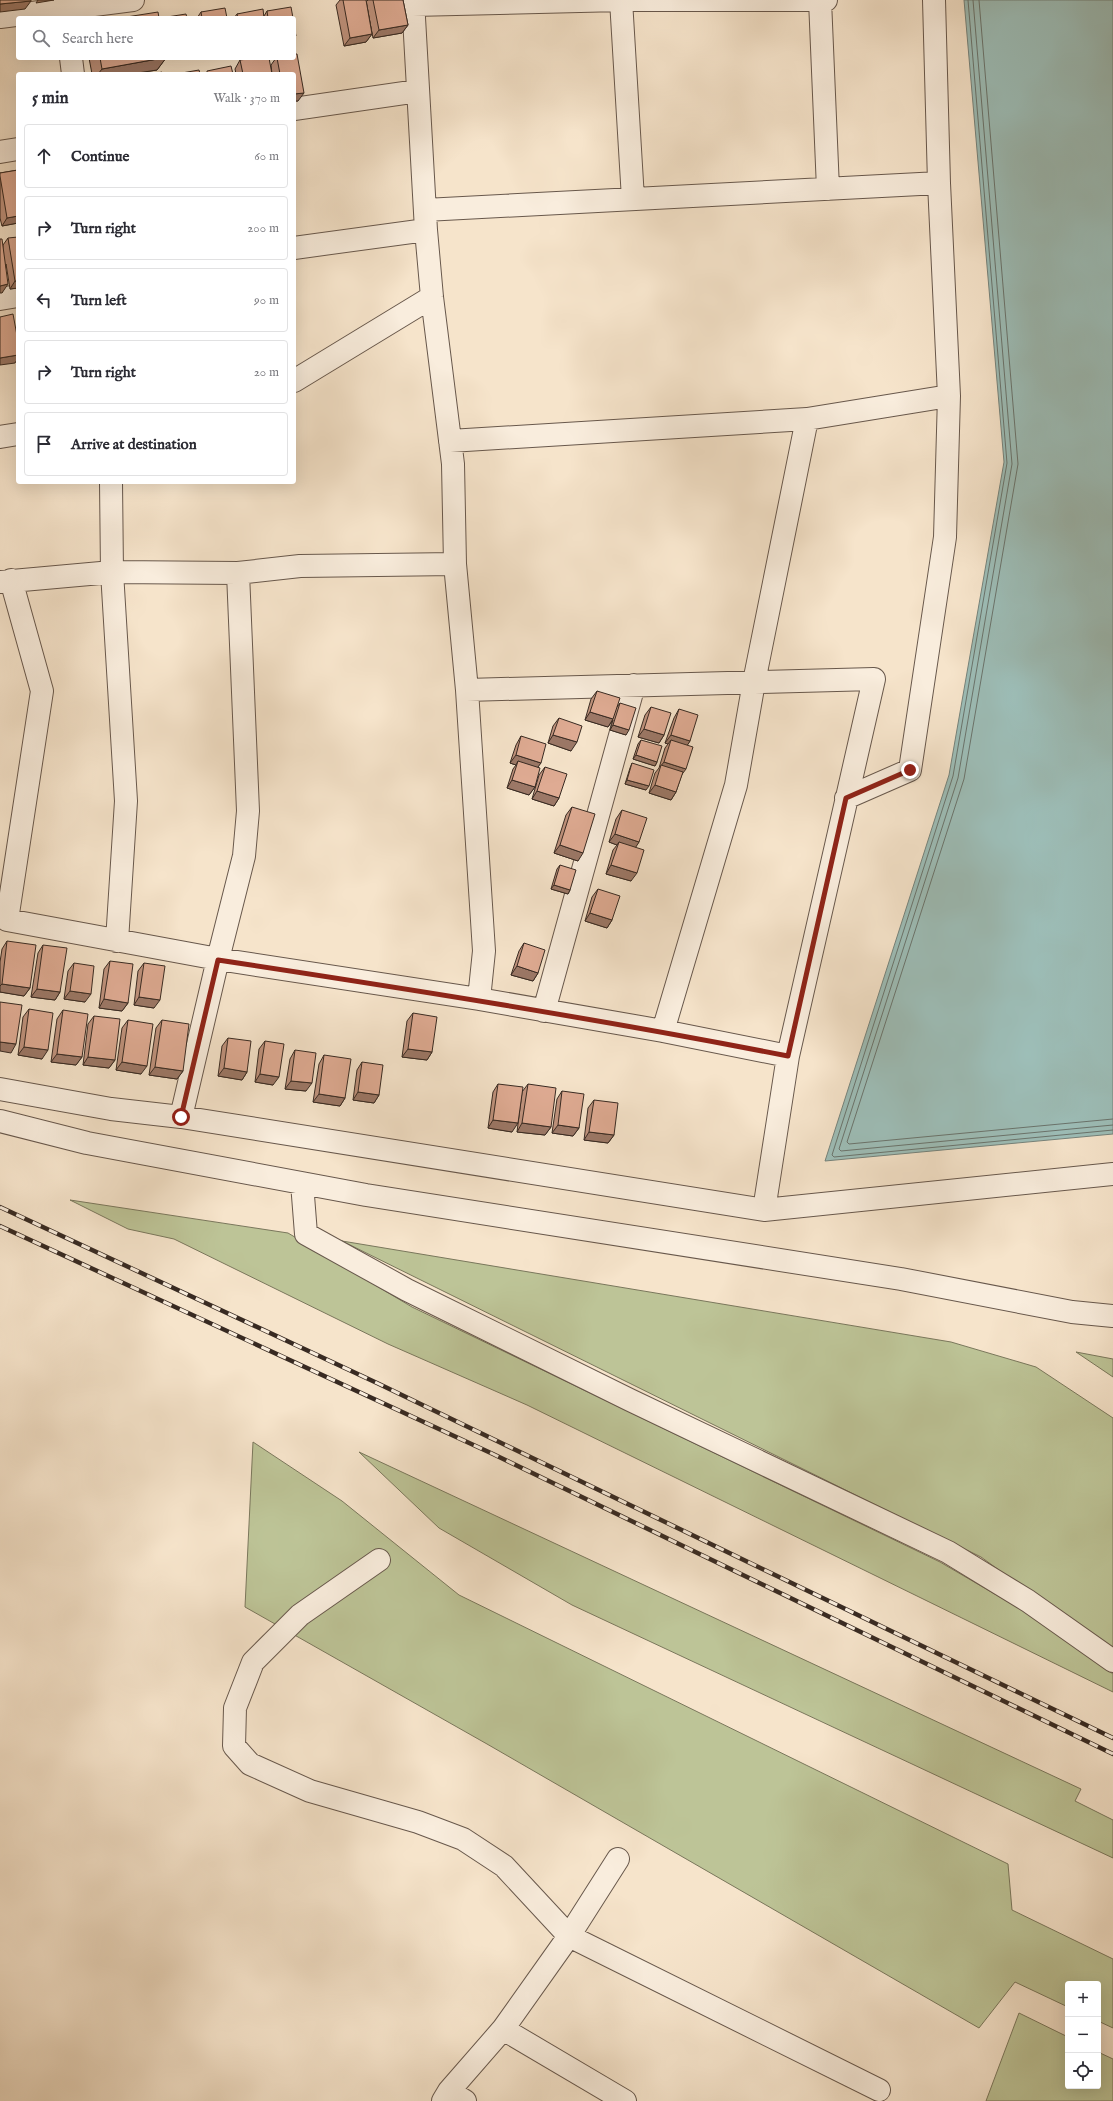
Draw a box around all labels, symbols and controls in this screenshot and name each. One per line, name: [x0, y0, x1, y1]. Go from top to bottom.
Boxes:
search box: [16, 16, 296, 60]
icon: search: [30, 27, 52, 49]
text: Search here: [62, 29, 133, 48]
text: 5 min: [32, 88, 69, 109]
text: Walk · 370 m: [214, 90, 280, 107]
icon: ahead: [33, 145, 55, 167]
text: Continue: [71, 147, 129, 166]
text: 60 m: [254, 148, 279, 165]
icon: right: [33, 217, 55, 239]
text: Turn right: [71, 219, 136, 238]
text: 200 m: [247, 220, 279, 237]
icon: left: [33, 289, 55, 311]
text: Turn left: [71, 291, 127, 310]
text: 90 m: [254, 292, 279, 309]
icon: right: [33, 361, 55, 383]
text: Turn right: [71, 363, 136, 382]
text: 20 m: [254, 364, 279, 381]
icon: arrive: [33, 433, 55, 455]
text: Arrive at destination: [71, 435, 197, 454]
route end: [901, 761, 919, 779]
route start: [172, 1108, 190, 1126]
map controls: [1065, 1981, 1101, 2089]
button: +: [1065, 1981, 1101, 2017]
button: −: [1065, 2017, 1101, 2053]
button: locate: [1065, 2053, 1101, 2089]

